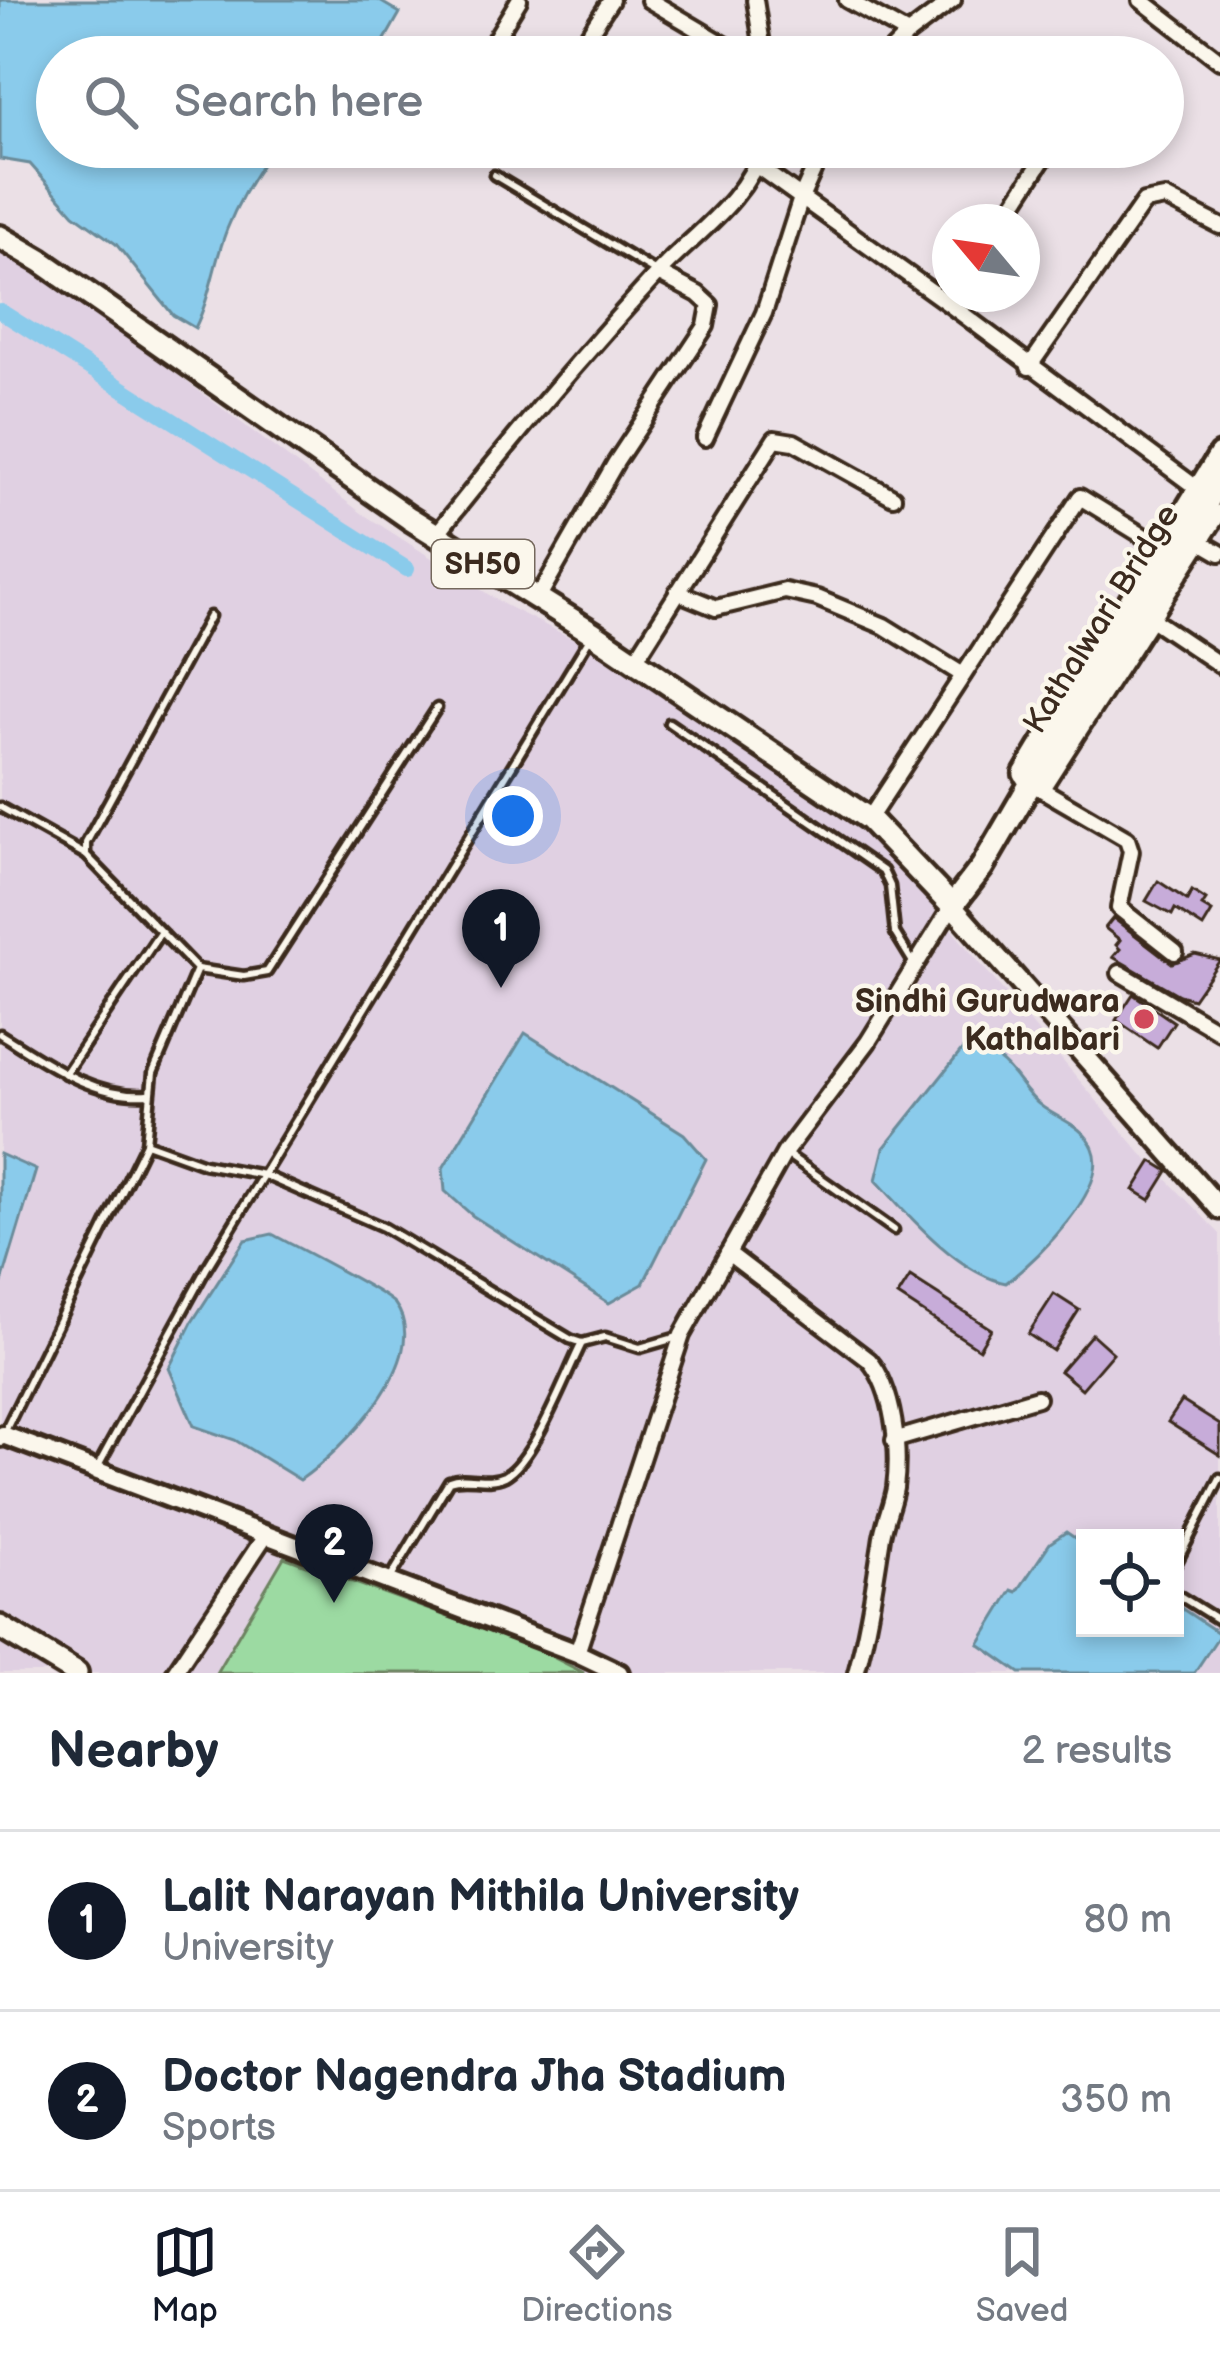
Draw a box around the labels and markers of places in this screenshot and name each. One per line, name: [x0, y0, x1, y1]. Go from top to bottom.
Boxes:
pin: 1: [462, 889, 540, 988]
place label: Sindhi Gurudwara Kathalbari: [855, 982, 1120, 1060]
marker: Sindhi Gurudwara Kathalbari: [1131, 1006, 1157, 1032]
pin: 2: [295, 1504, 373, 1603]

